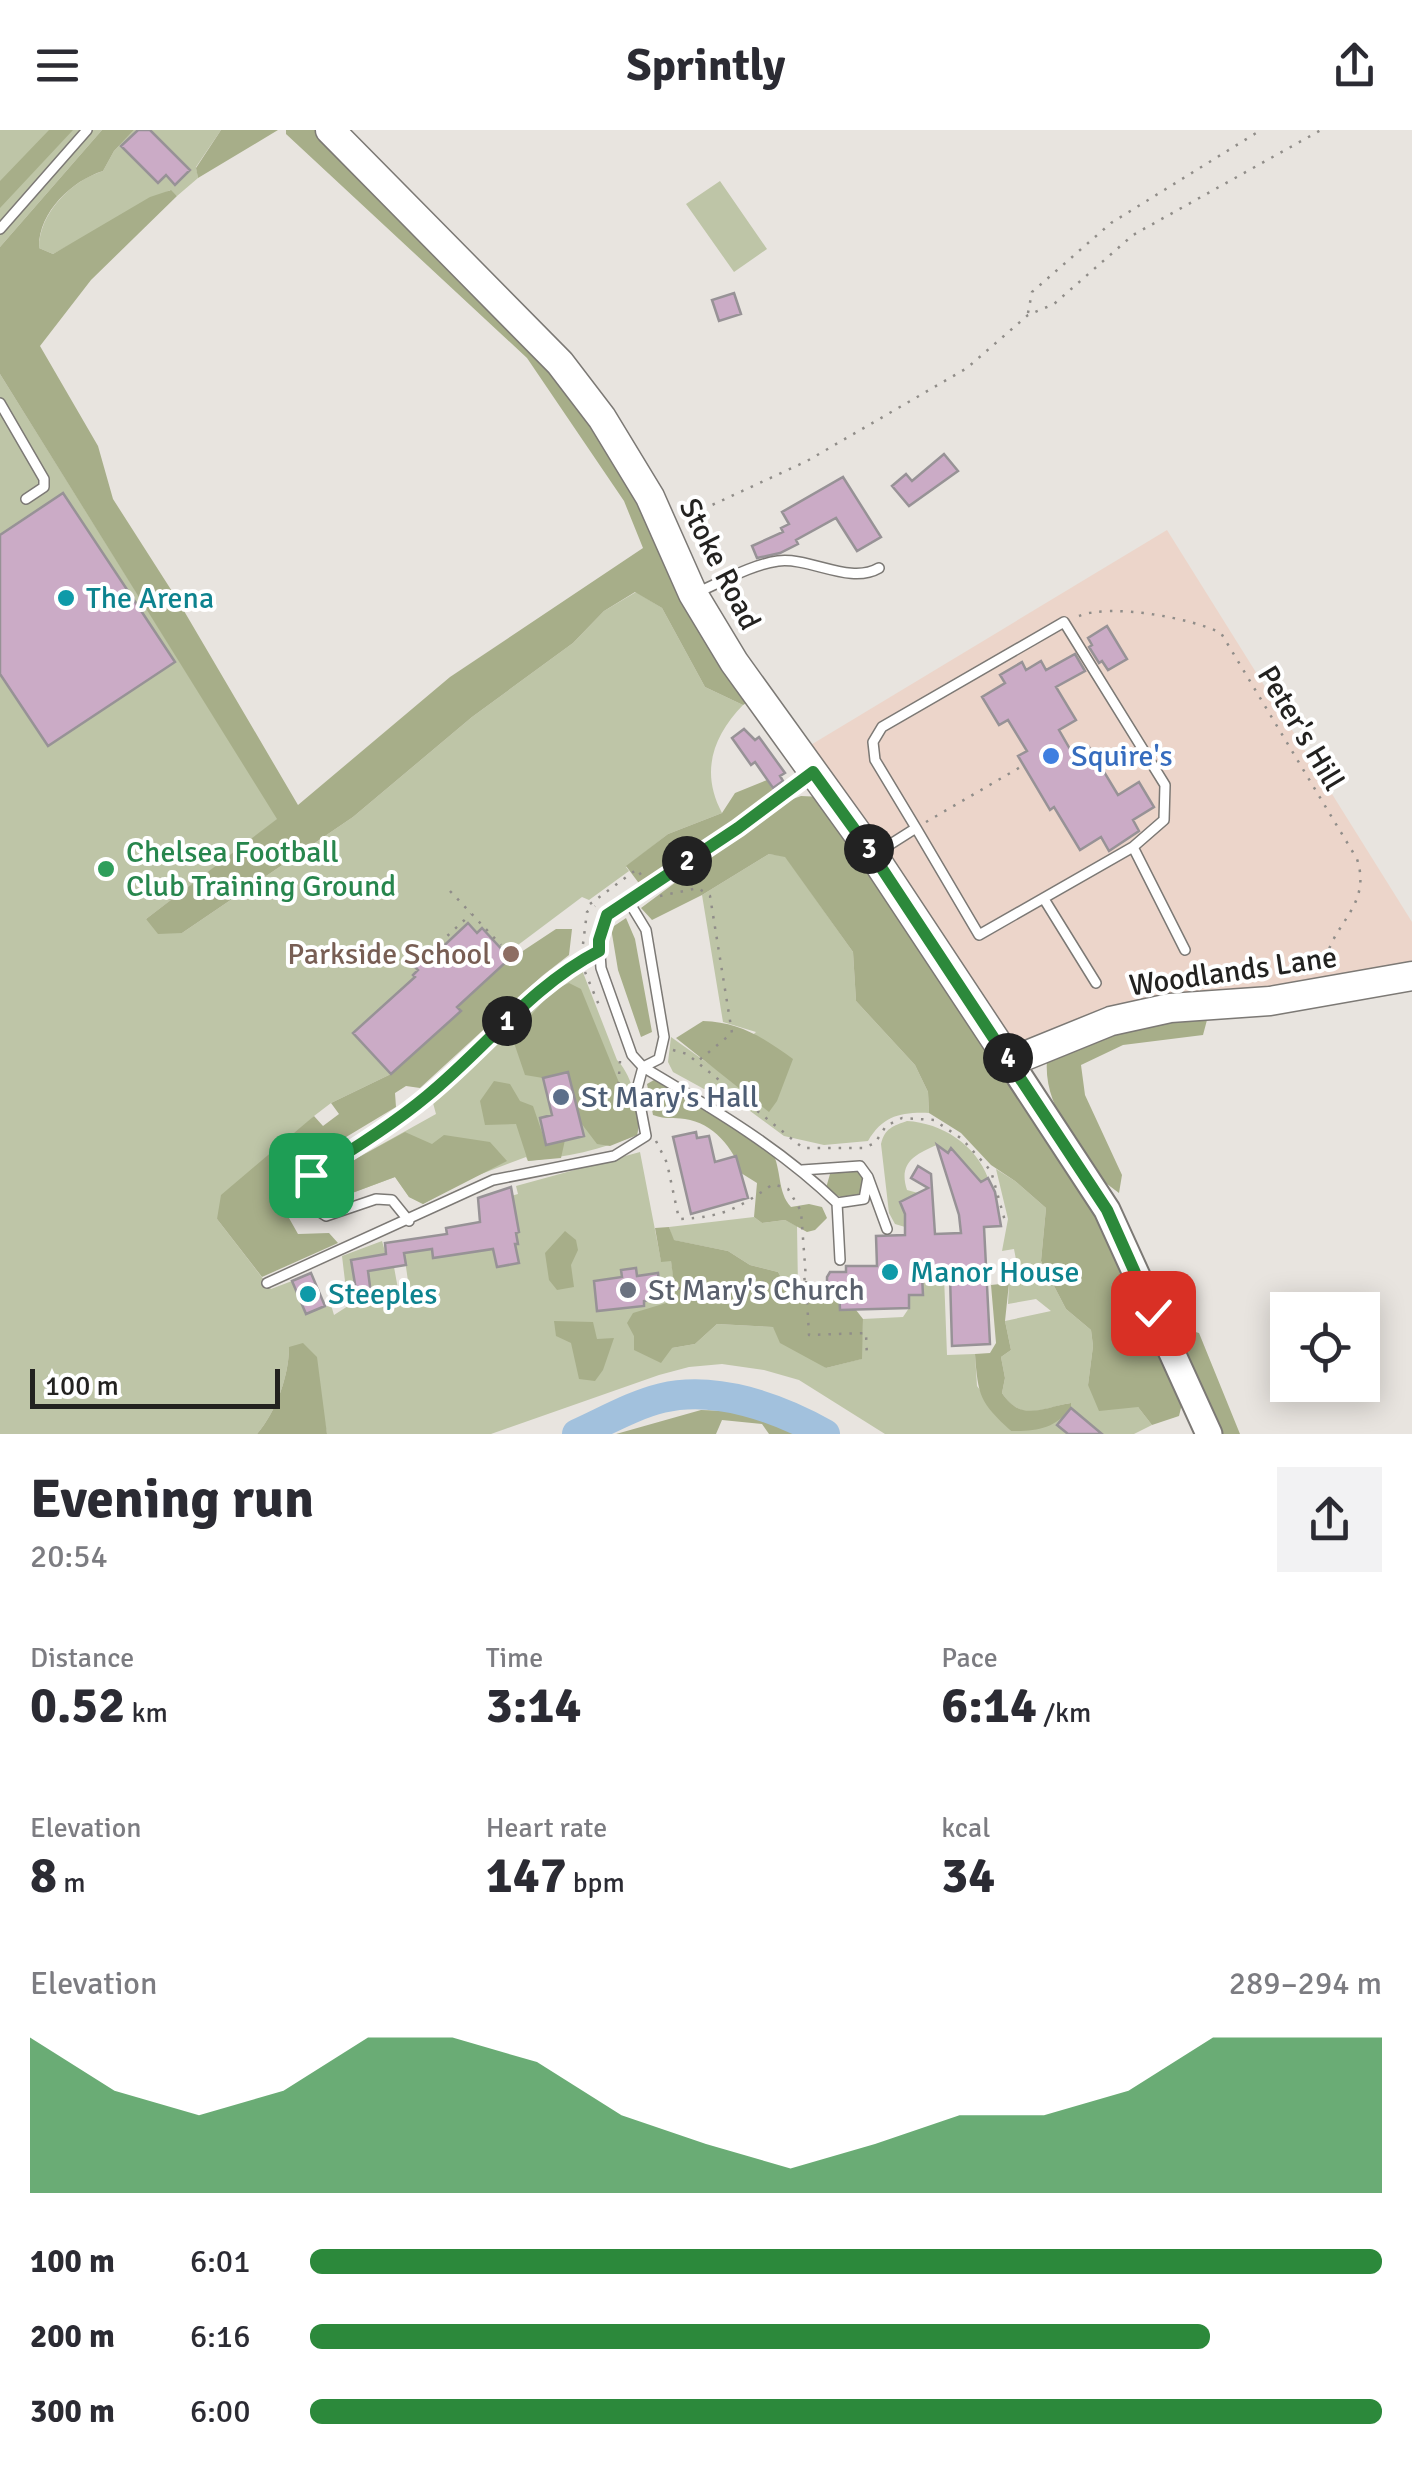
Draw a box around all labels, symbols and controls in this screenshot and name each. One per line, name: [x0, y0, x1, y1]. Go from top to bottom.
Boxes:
icon: menu: [30, 38, 85, 93]
text: Sprintly: [627, 38, 785, 93]
icon: share: [1327, 38, 1382, 93]
street label: Stoke Road: [671, 492, 768, 636]
place label: The Arena: [86, 580, 214, 617]
marker: The Arena: [55, 587, 77, 609]
street label: Peter's Hill: [1249, 659, 1352, 797]
place label: Squire's: [1071, 738, 1173, 775]
marker: Squire's: [1040, 745, 1062, 767]
pin: 3: [844, 824, 894, 874]
text: 3: [861, 832, 877, 866]
place label: Chelsea Football Club Training Ground: [126, 834, 396, 905]
pin: 2: [662, 836, 712, 886]
text: 2: [679, 844, 695, 878]
marker: Chelsea Football Club Training Ground: [95, 858, 117, 880]
place label: Parkside School: [287, 936, 491, 973]
street label: Woodlands Lane: [1127, 939, 1339, 1004]
marker: Parkside School: [500, 943, 522, 965]
pin: 1: [482, 996, 532, 1046]
text: 1: [499, 1004, 515, 1038]
pin: 4: [983, 1033, 1033, 1083]
text: 4: [1000, 1041, 1016, 1075]
place label: St Mary's Hall: [581, 1079, 759, 1116]
marker: St Mary's Hall: [550, 1086, 572, 1108]
pin: [269, 1133, 354, 1218]
icon: arrive: [284, 1148, 339, 1203]
place label: Manor House: [910, 1254, 1079, 1291]
marker: Manor House: [879, 1261, 901, 1283]
pin: [1111, 1271, 1196, 1356]
place label: St Mary's Church: [648, 1272, 865, 1309]
place label: Steeples: [328, 1276, 437, 1313]
marker: St Mary's Church: [617, 1279, 639, 1301]
marker: Steeples: [297, 1283, 319, 1305]
icon: check: [1126, 1286, 1181, 1341]
map controls: [1270, 1292, 1380, 1402]
button: locate: [1270, 1292, 1380, 1402]
scale bar: [30, 1364, 280, 1408]
text: 100 m: [45, 1369, 119, 1403]
text: Evening run: [30, 1465, 314, 1533]
button: share: [1277, 1467, 1382, 1572]
text: 20:54: [30, 1537, 108, 1576]
text: Distance: [30, 1641, 134, 1675]
text: Time: [486, 1641, 543, 1675]
text: Pace: [941, 1641, 998, 1675]
text: 0.52: [30, 1675, 125, 1737]
text: 3:14: [486, 1675, 581, 1737]
text: 6:14: [941, 1675, 1037, 1737]
text: km: [125, 1696, 168, 1730]
text: /km: [1037, 1696, 1091, 1730]
text: Elevation: [30, 1811, 142, 1845]
text: Heart rate: [486, 1811, 607, 1845]
text: kcal: [941, 1811, 990, 1845]
text: 8: [30, 1845, 57, 1907]
text: 147: [486, 1845, 567, 1907]
text: 34: [941, 1845, 995, 1907]
text: m: [57, 1866, 86, 1900]
text: bpm: [567, 1866, 625, 1900]
text: Elevation: [30, 1964, 157, 2003]
text: 289–294 m: [1229, 1964, 1382, 2003]
text: 100 m: [30, 2242, 115, 2281]
text: 6:01: [190, 2242, 250, 2281]
text: 200 m: [30, 2317, 115, 2356]
text: 6:16: [190, 2317, 250, 2356]
text: 300 m: [30, 2392, 115, 2431]
text: 6:00: [190, 2392, 250, 2431]

